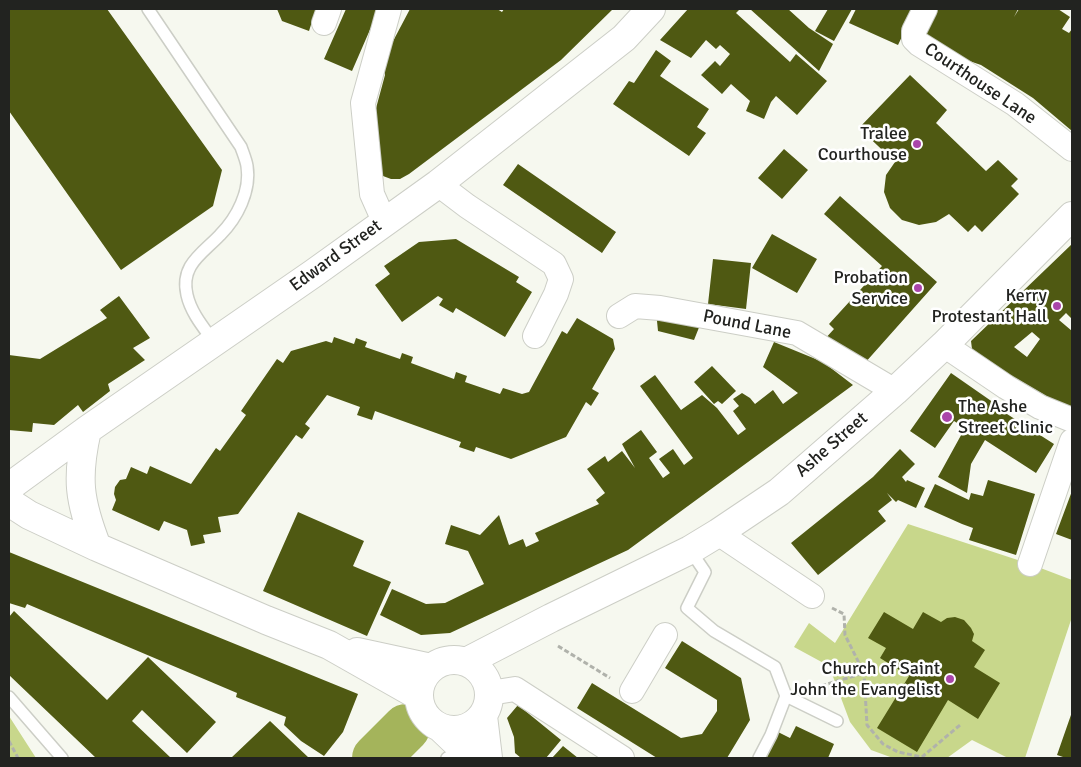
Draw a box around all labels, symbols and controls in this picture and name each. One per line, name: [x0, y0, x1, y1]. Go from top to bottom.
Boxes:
street label: Courthouse Lane: [920, 39, 1040, 129]
place label: Tralee Courthouse: [818, 123, 907, 166]
marker: Tralee Courthouse: [911, 138, 923, 150]
street label: Edward Street: [286, 215, 386, 297]
place label: Probation Service: [834, 267, 908, 310]
marker: Probation Service: [912, 282, 924, 294]
place label: Kerry Protestant Hall: [931, 285, 1047, 328]
marker: Kerry Protestant Hall: [1051, 300, 1063, 312]
street label: Pound Lane: [701, 306, 793, 344]
place label: The Ashe Street Clinic: [958, 396, 1053, 438]
street label: Ashe Street: [791, 408, 873, 482]
marker: The Ashe Street Clinic: [940, 410, 954, 424]
place label: Church of Saint John the Evangelist: [790, 658, 940, 701]
marker: Church of Saint John the Evangelist: [944, 673, 956, 685]

